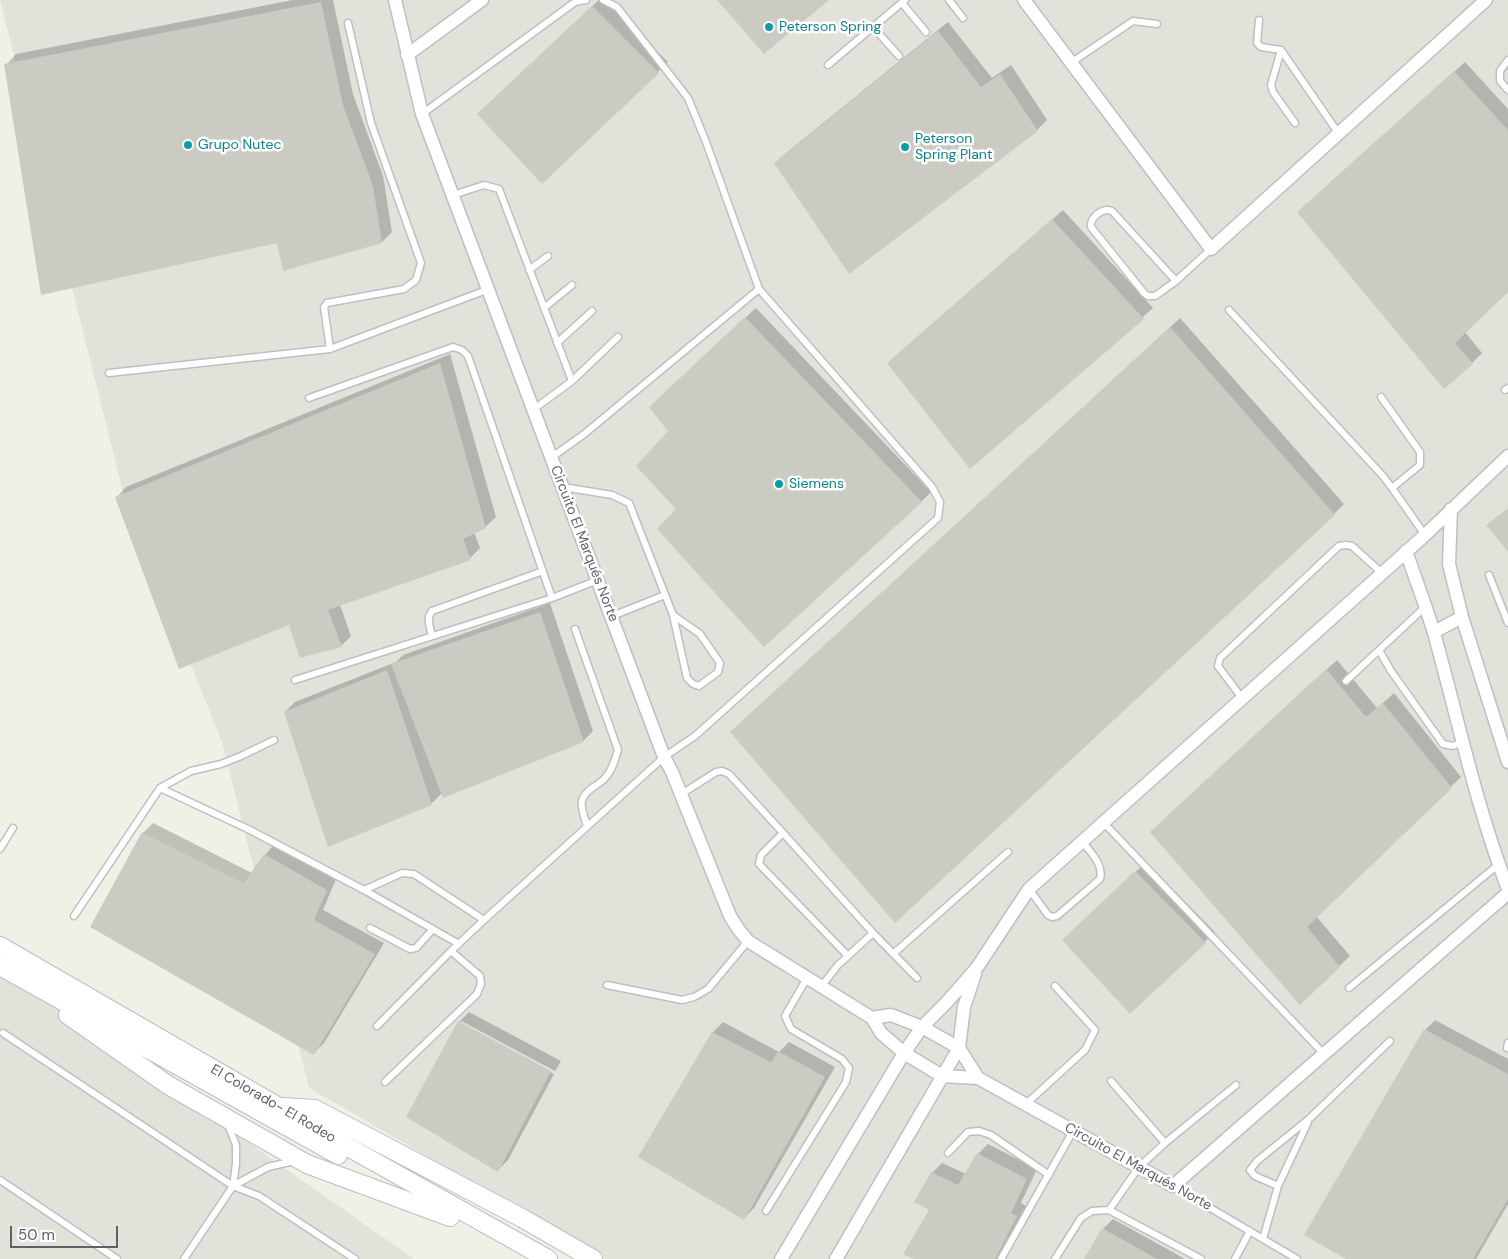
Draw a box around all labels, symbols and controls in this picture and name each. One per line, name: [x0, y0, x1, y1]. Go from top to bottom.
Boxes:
place label: Peterson Spring: [779, 19, 881, 35]
marker: Peterson Spring: [763, 21, 775, 33]
place label: Peterson Spring Plant: [915, 131, 992, 164]
place label: Grupo Nutec: [198, 137, 282, 153]
marker: Grupo Nutec: [182, 139, 194, 151]
marker: Peterson Spring Plant: [899, 141, 911, 153]
street label: Circuito El Marqués Norte: [546, 464, 622, 624]
place label: Siemens: [789, 476, 844, 492]
marker: Siemens: [773, 478, 785, 490]
street label: El Colorado- El Rodeo: [207, 1061, 339, 1147]
street label: Circuito El Marqués Norte: [1061, 1119, 1215, 1215]
scale bar: [12, 1216, 120, 1248]
text: 50 m: [18, 1225, 55, 1245]

